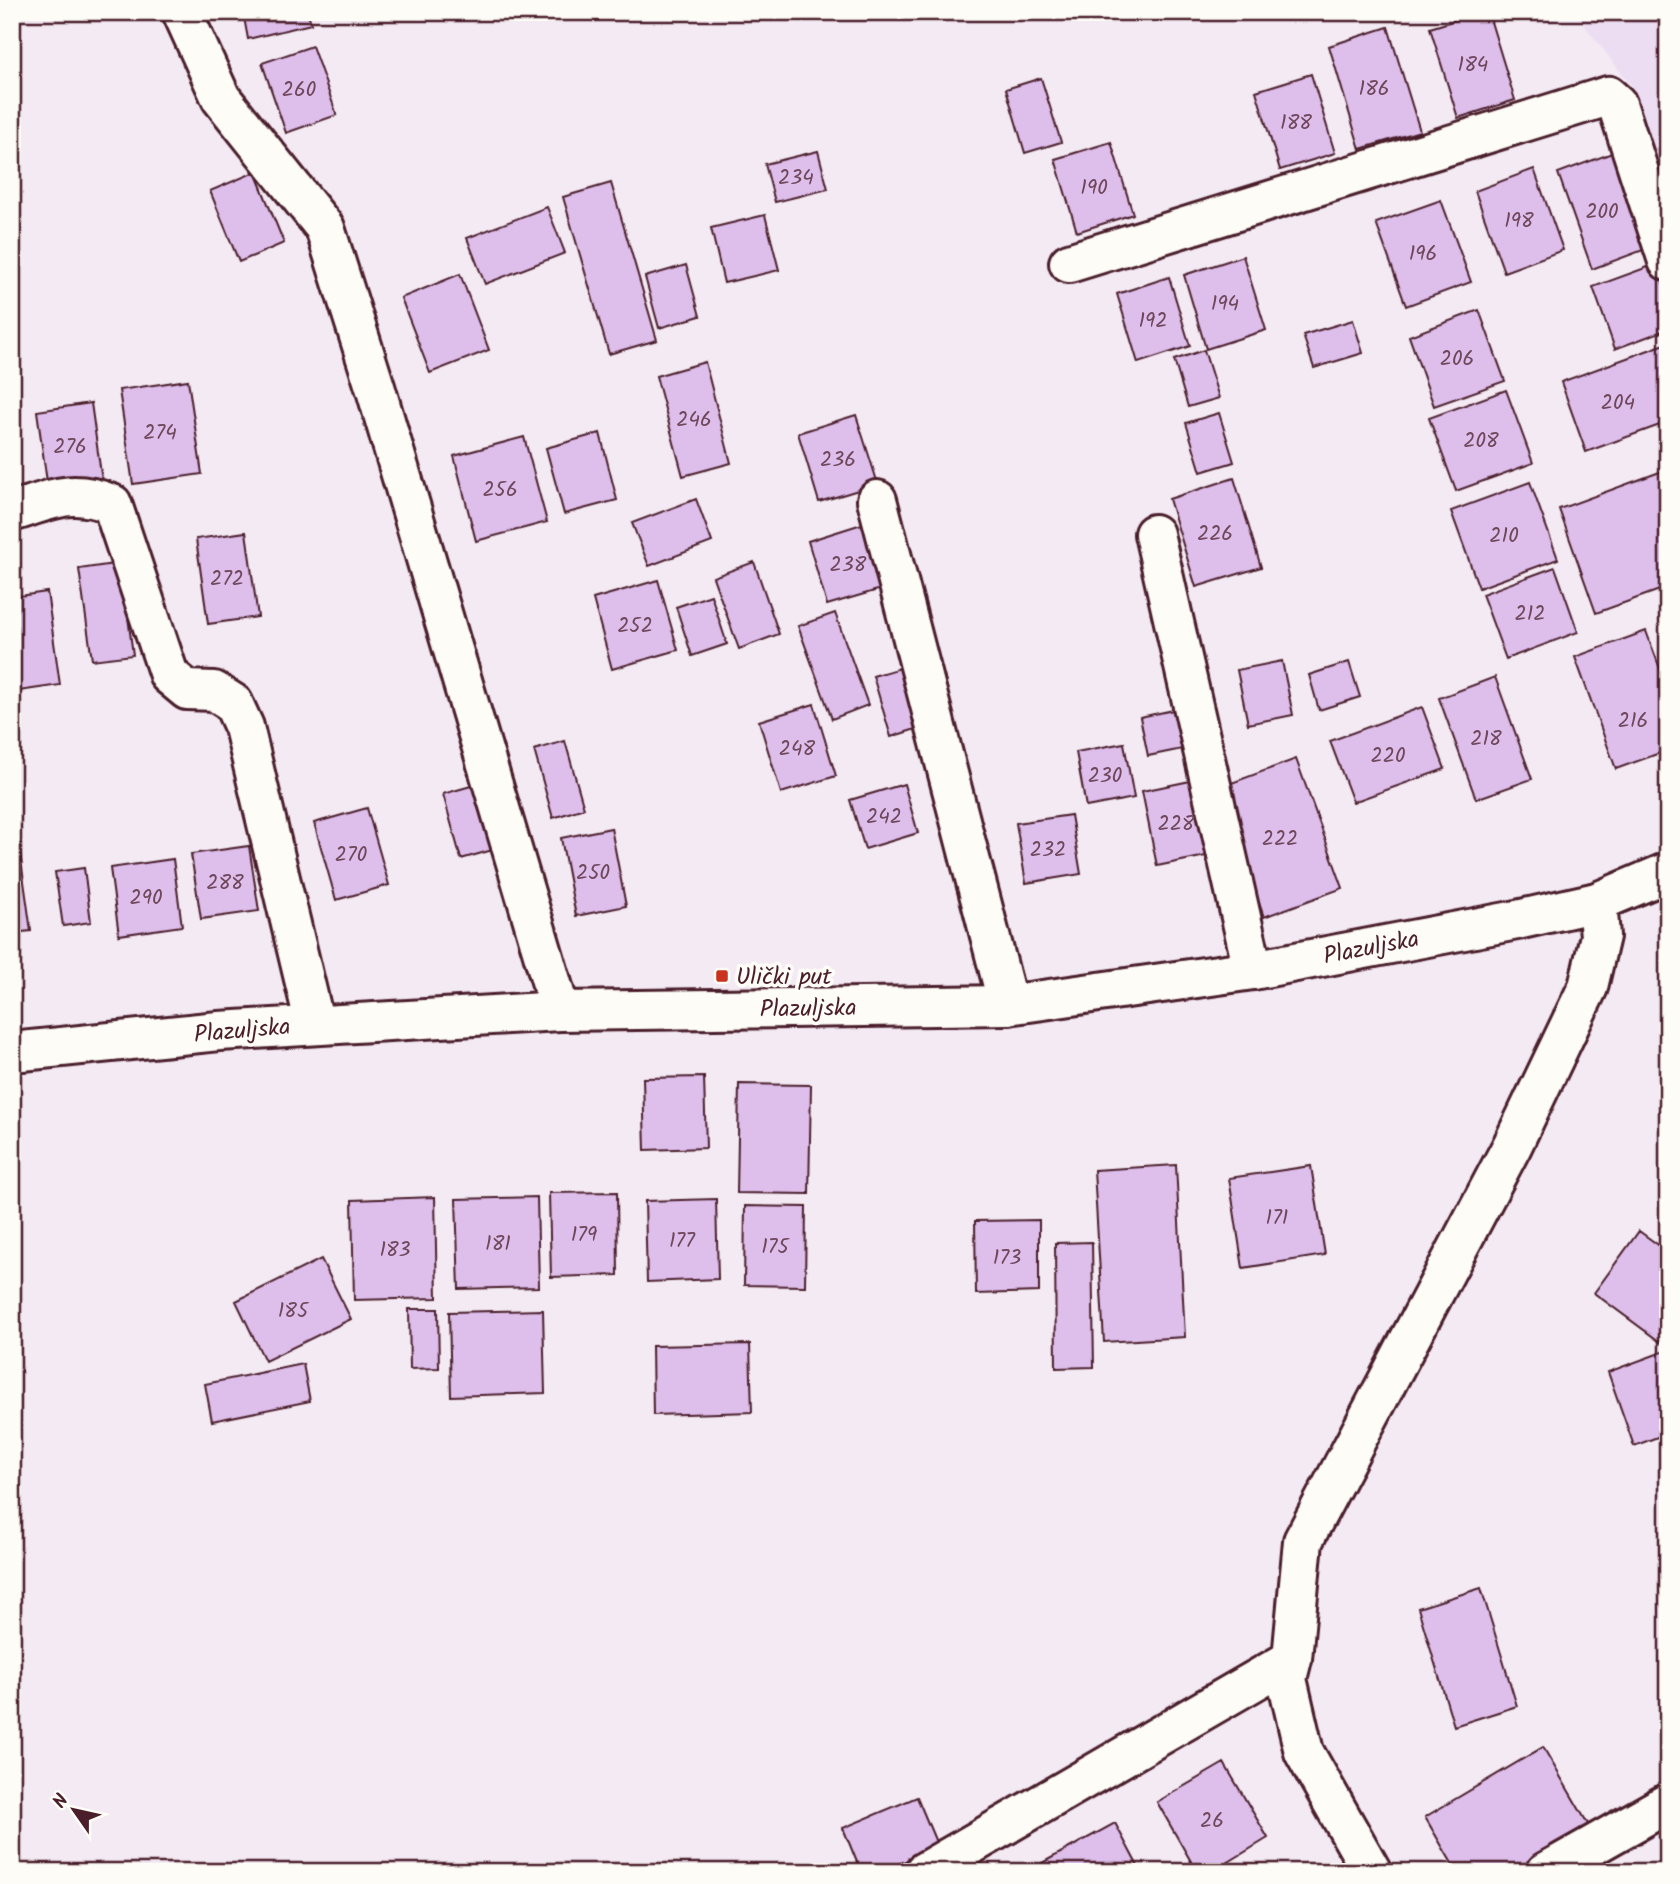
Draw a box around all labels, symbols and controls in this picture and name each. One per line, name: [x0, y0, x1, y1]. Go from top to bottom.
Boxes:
house number: 184: [1458, 49, 1488, 82]
house number: 186: [1359, 73, 1389, 106]
house number: 260: [282, 74, 316, 107]
house number: 188: [1280, 107, 1312, 140]
house number: 234: [778, 162, 814, 195]
house number: 190: [1080, 172, 1108, 205]
house number: 200: [1585, 196, 1619, 229]
house number: 198: [1504, 205, 1534, 238]
house number: 196: [1409, 238, 1437, 271]
house number: 194: [1211, 288, 1239, 321]
house number: 192: [1138, 305, 1168, 338]
house number: 206: [1440, 343, 1474, 376]
house number: 204: [1601, 387, 1635, 420]
house number: 246: [676, 404, 712, 437]
house number: 274: [143, 417, 177, 450]
house number: 208: [1463, 425, 1499, 458]
house number: 276: [53, 431, 87, 464]
house number: 236: [820, 444, 856, 477]
house number: 256: [482, 474, 518, 507]
house number: 226: [1197, 518, 1233, 551]
house number: 210: [1489, 520, 1519, 553]
house number: 238: [830, 549, 867, 582]
house number: 272: [210, 563, 244, 596]
house number: 212: [1515, 598, 1546, 631]
house number: 252: [617, 610, 653, 643]
house number: 216: [1618, 705, 1648, 738]
house number: 218: [1470, 723, 1502, 756]
house number: 248: [779, 733, 816, 766]
house number: 220: [1371, 740, 1405, 773]
house number: 230: [1088, 760, 1122, 793]
house number: 242: [866, 801, 902, 834]
house number: 228: [1157, 808, 1195, 841]
house number: 222: [1262, 823, 1298, 856]
house number: 232: [1030, 834, 1066, 867]
house number: 270: [335, 839, 367, 872]
house number: 250: [576, 857, 610, 890]
house number: 288: [206, 867, 244, 900]
house number: 290: [130, 882, 162, 915]
street label: Plazuljska: [1320, 920, 1423, 977]
place label: Ulički put: [736, 958, 832, 997]
marker: Ulički put: [714, 968, 730, 984]
street label: Plazuljska: [759, 989, 857, 1030]
street label: Plazuljska: [192, 1008, 292, 1055]
house number: 171: [1266, 1202, 1288, 1235]
house number: 179: [571, 1219, 597, 1252]
house number: 177: [669, 1225, 696, 1258]
house number: 181: [485, 1228, 511, 1261]
house number: 175: [761, 1231, 790, 1264]
house number: 183: [379, 1234, 411, 1267]
house number: 173: [993, 1242, 1021, 1275]
house number: 185: [278, 1295, 310, 1328]
north arrow: [38, 1776, 108, 1846]
text: N: [46, 1788, 77, 1815]
house number: 26: [1200, 1805, 1224, 1838]

